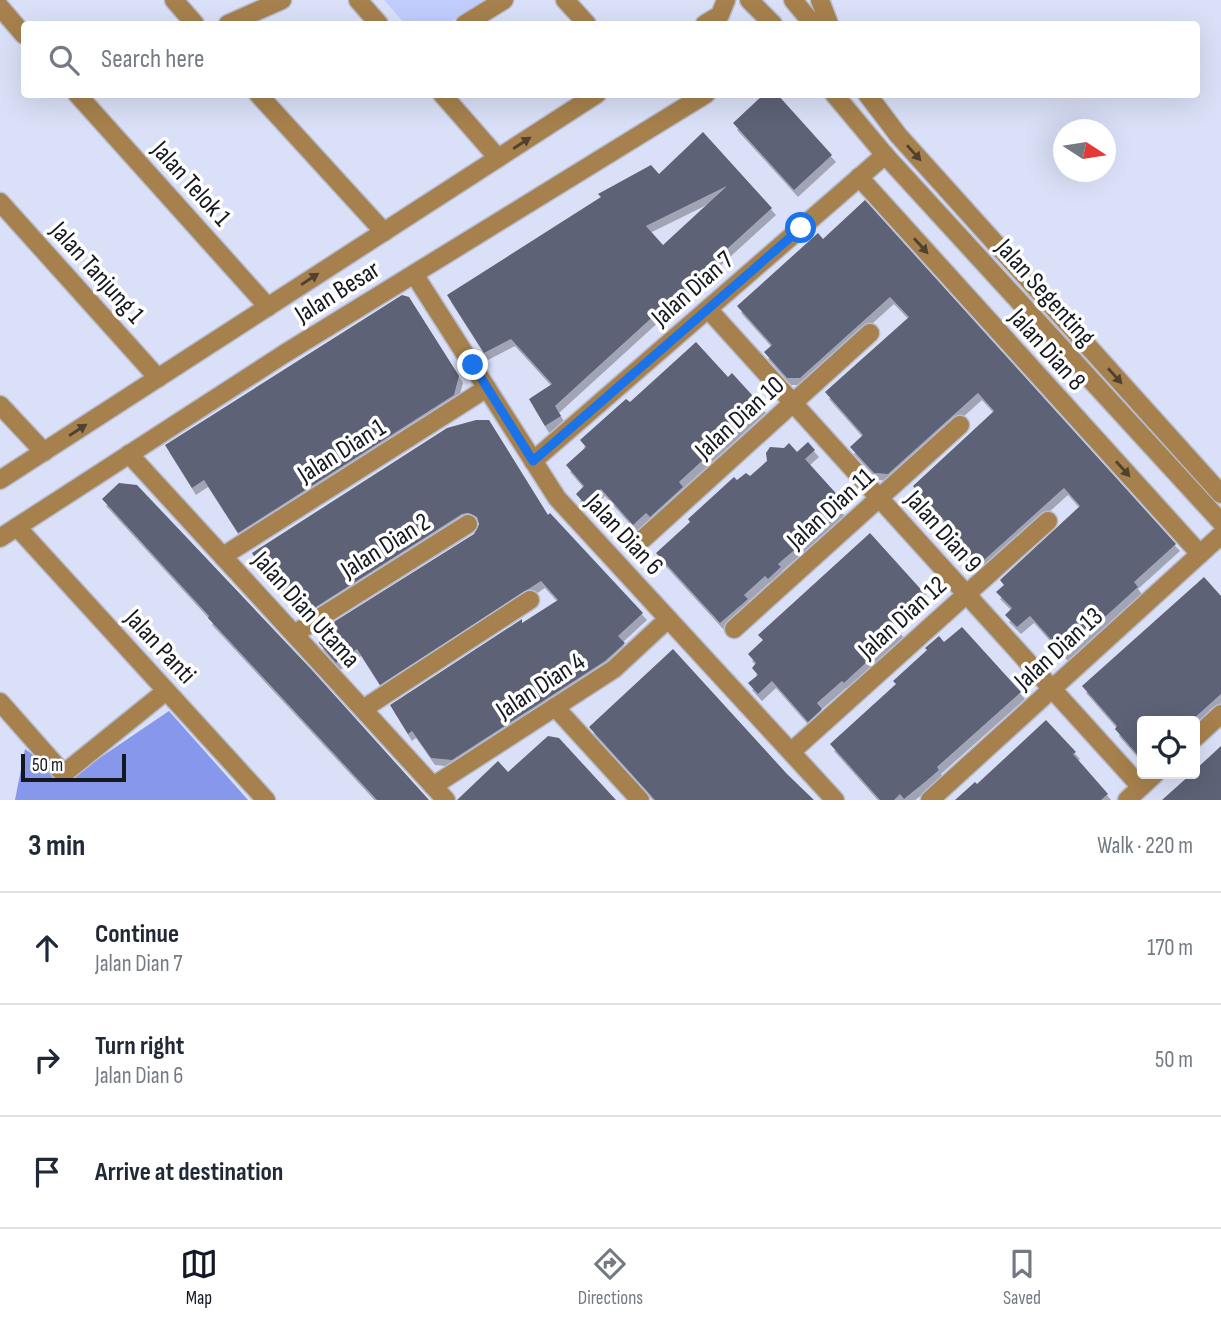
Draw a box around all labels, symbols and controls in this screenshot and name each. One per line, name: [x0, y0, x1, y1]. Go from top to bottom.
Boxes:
search box: [21, 21, 1200, 98]
icon: search: [45, 41, 83, 79]
text: Search here: [101, 44, 204, 75]
north arrow: [1053, 119, 1116, 182]
street label: Jalan Telok 1: [144, 134, 237, 233]
one-way arrow: [513, 136, 531, 150]
one-way arrow: [906, 144, 921, 161]
route start: [785, 212, 816, 243]
street label: Jalan Tanjung 1: [43, 215, 150, 330]
street label: Jalan Segenting: [988, 232, 1101, 353]
one-way arrow: [913, 237, 929, 255]
street label: Jalan Dian 7: [645, 245, 741, 334]
street label: Jalan Besar: [289, 254, 386, 331]
one-way arrow: [300, 273, 320, 286]
street label: Jalan Dian 8: [1001, 302, 1092, 397]
route end: [457, 349, 488, 380]
one-way arrow: [1107, 367, 1123, 385]
street label: Jalan Dian 10: [688, 370, 791, 467]
street label: Jalan Dian 1: [291, 412, 391, 491]
one-way arrow: [68, 423, 88, 436]
one-way arrow: [1114, 460, 1130, 477]
street label: Jalan Dian 11: [780, 462, 881, 557]
street label: Jalan Dian 9: [897, 484, 988, 579]
street label: Jalan Dian 6: [578, 487, 669, 582]
street label: Jalan Dian 2: [335, 507, 436, 586]
street label: Jalan Dian Utama: [245, 545, 366, 675]
street label: Jalan Dian 12: [852, 570, 954, 667]
street label: Jalan Dian 13: [1008, 601, 1110, 698]
street label: Jalan Panti: [117, 603, 202, 691]
street label: Jalan Dian 4: [490, 646, 591, 727]
map controls: [1137, 716, 1200, 779]
button: locate: [1137, 716, 1200, 779]
scale bar: [21, 751, 126, 783]
text: 50 m: [32, 754, 63, 777]
text: 3 min: [28, 828, 85, 864]
text: Walk · 220 m: [1097, 832, 1193, 860]
text: Continue: [95, 919, 179, 950]
icon: ahead: [28, 929, 66, 967]
text: 170 m: [1147, 934, 1193, 962]
text: Jalan Dian 7: [95, 950, 182, 978]
text: Turn right: [95, 1031, 184, 1062]
icon: right: [28, 1041, 66, 1079]
text: 50 m: [1155, 1046, 1193, 1074]
text: Jalan Dian 6: [95, 1062, 183, 1090]
icon: arrive: [28, 1153, 66, 1191]
text: Arrive at destination: [95, 1157, 283, 1188]
tab: Map: [180, 1245, 218, 1310]
tab: Directions: [578, 1245, 643, 1310]
tab: Saved: [1003, 1245, 1041, 1310]

